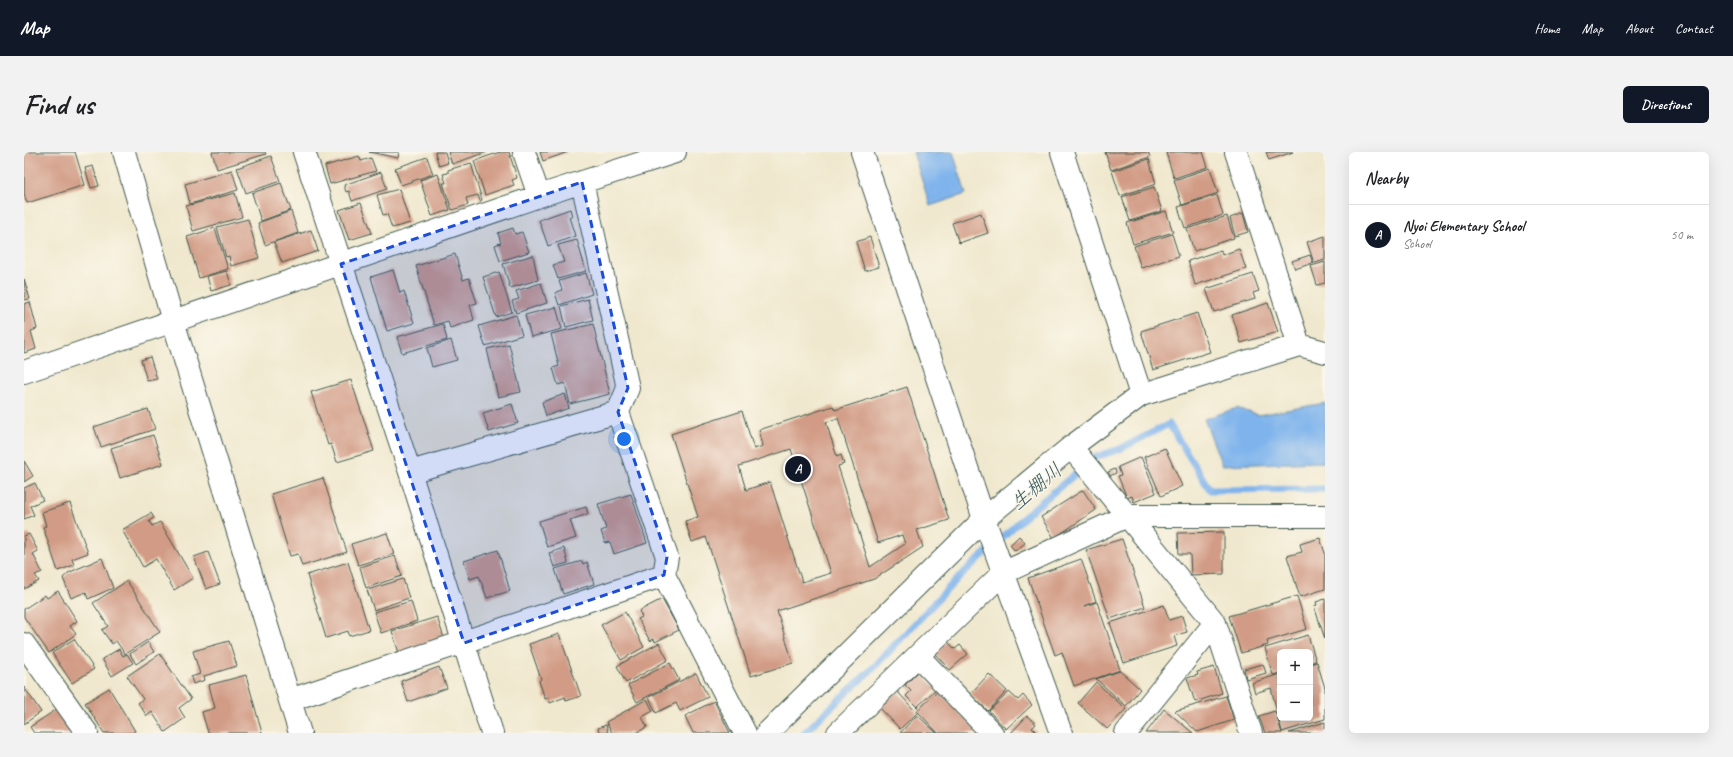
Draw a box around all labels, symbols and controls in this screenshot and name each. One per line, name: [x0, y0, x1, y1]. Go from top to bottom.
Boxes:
text: Map: [20, 16, 50, 40]
text: Home: [1534, 20, 1560, 37]
text: Map: [1582, 20, 1603, 37]
text: About: [1625, 20, 1653, 37]
text: Contact: [1675, 20, 1713, 37]
button: Directions: [1623, 86, 1709, 123]
text: Find us: [24, 87, 94, 122]
text: Nearby: [1365, 168, 1408, 189]
text: Nyoi Elementary School: [1403, 217, 1524, 236]
text: A: [1375, 227, 1381, 243]
text: 50 m: [1671, 227, 1693, 243]
text: School: [1403, 236, 1431, 252]
your location: [614, 429, 634, 449]
pin: A: [785, 454, 811, 484]
water label: 生棚川: [1005, 458, 1067, 515]
map controls: [1277, 649, 1313, 721]
button: +: [1277, 649, 1313, 685]
button: −: [1277, 685, 1313, 721]

